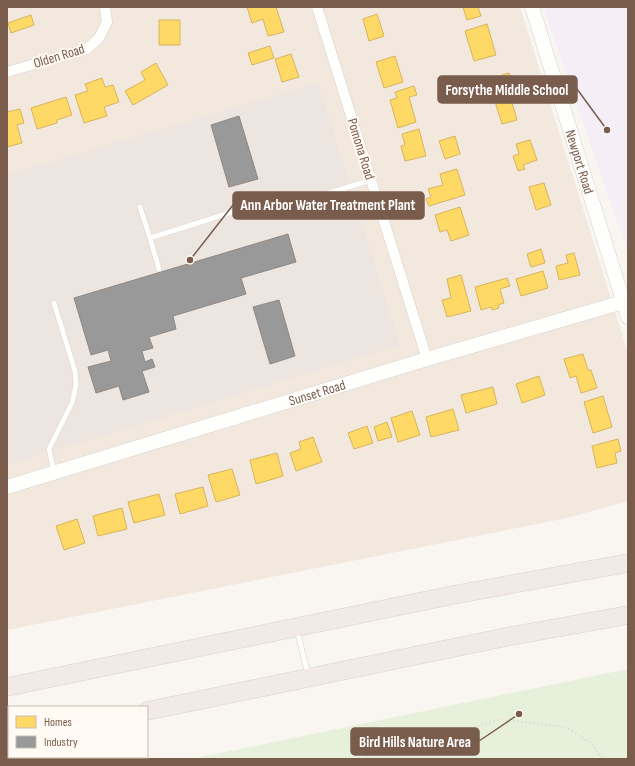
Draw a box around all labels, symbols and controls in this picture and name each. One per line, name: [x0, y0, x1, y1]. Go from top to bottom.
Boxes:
street label: Olden Road: [31, 40, 87, 72]
callout: Forsythe Middle School: [438, 76, 577, 103]
text: Forsythe Middle School: [446, 81, 568, 100]
street label: Pomona Road: [344, 116, 378, 182]
street label: Newport Road: [562, 128, 598, 196]
callout: Ann Arbor Water Treatment Plant: [233, 192, 424, 219]
text: Ann Arbor Water Treatment Plant: [239, 196, 416, 215]
street label: Sunset Road: [287, 376, 347, 409]
legend: [8, 706, 148, 758]
text: Homes: [44, 715, 72, 730]
callout: Bird Hills Nature Area: [351, 728, 479, 755]
text: Bird Hills Nature Area: [359, 733, 471, 752]
text: Industry: [44, 735, 78, 750]

